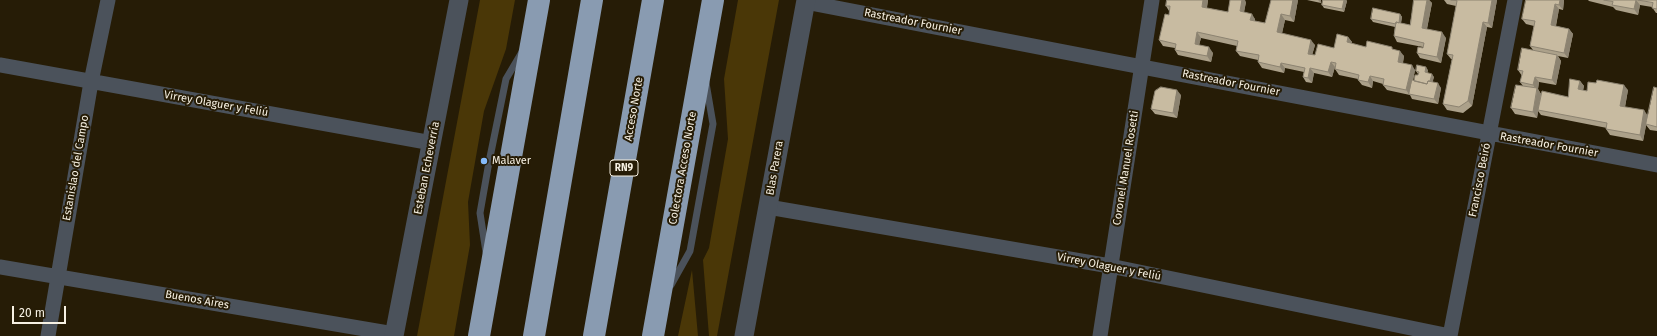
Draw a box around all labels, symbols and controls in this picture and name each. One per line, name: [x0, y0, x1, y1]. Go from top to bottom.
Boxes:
street label: Rastreador Fournier: [863, 6, 963, 38]
street label: Rastreador Fournier: [1181, 67, 1281, 99]
street label: Acceso Norte: [622, 76, 646, 142]
street label: Virrey Olaguer y Feliú: [163, 88, 269, 120]
street label: Colectora Acceso Norte: [667, 110, 699, 226]
street label: Coronel Manuel Rosetti: [1110, 110, 1142, 226]
street label: Estanislao del Campo: [60, 114, 92, 222]
street label: Esteban Echeverría: [411, 120, 443, 216]
street label: Rastreador Fournier: [1499, 130, 1599, 160]
street label: Blas Parera: [764, 140, 786, 196]
street label: Francisco Beiró: [1466, 142, 1494, 218]
place label: Malaver: [492, 154, 531, 168]
marker: Malaver: [479, 156, 489, 166]
road number: RN9: [610, 160, 638, 176]
street label: Virrey Olaguer y Feliú: [1056, 250, 1162, 284]
street label: Buenos Aires: [164, 288, 230, 312]
scale bar: [14, 298, 68, 324]
text: 20 m: [19, 306, 45, 320]

